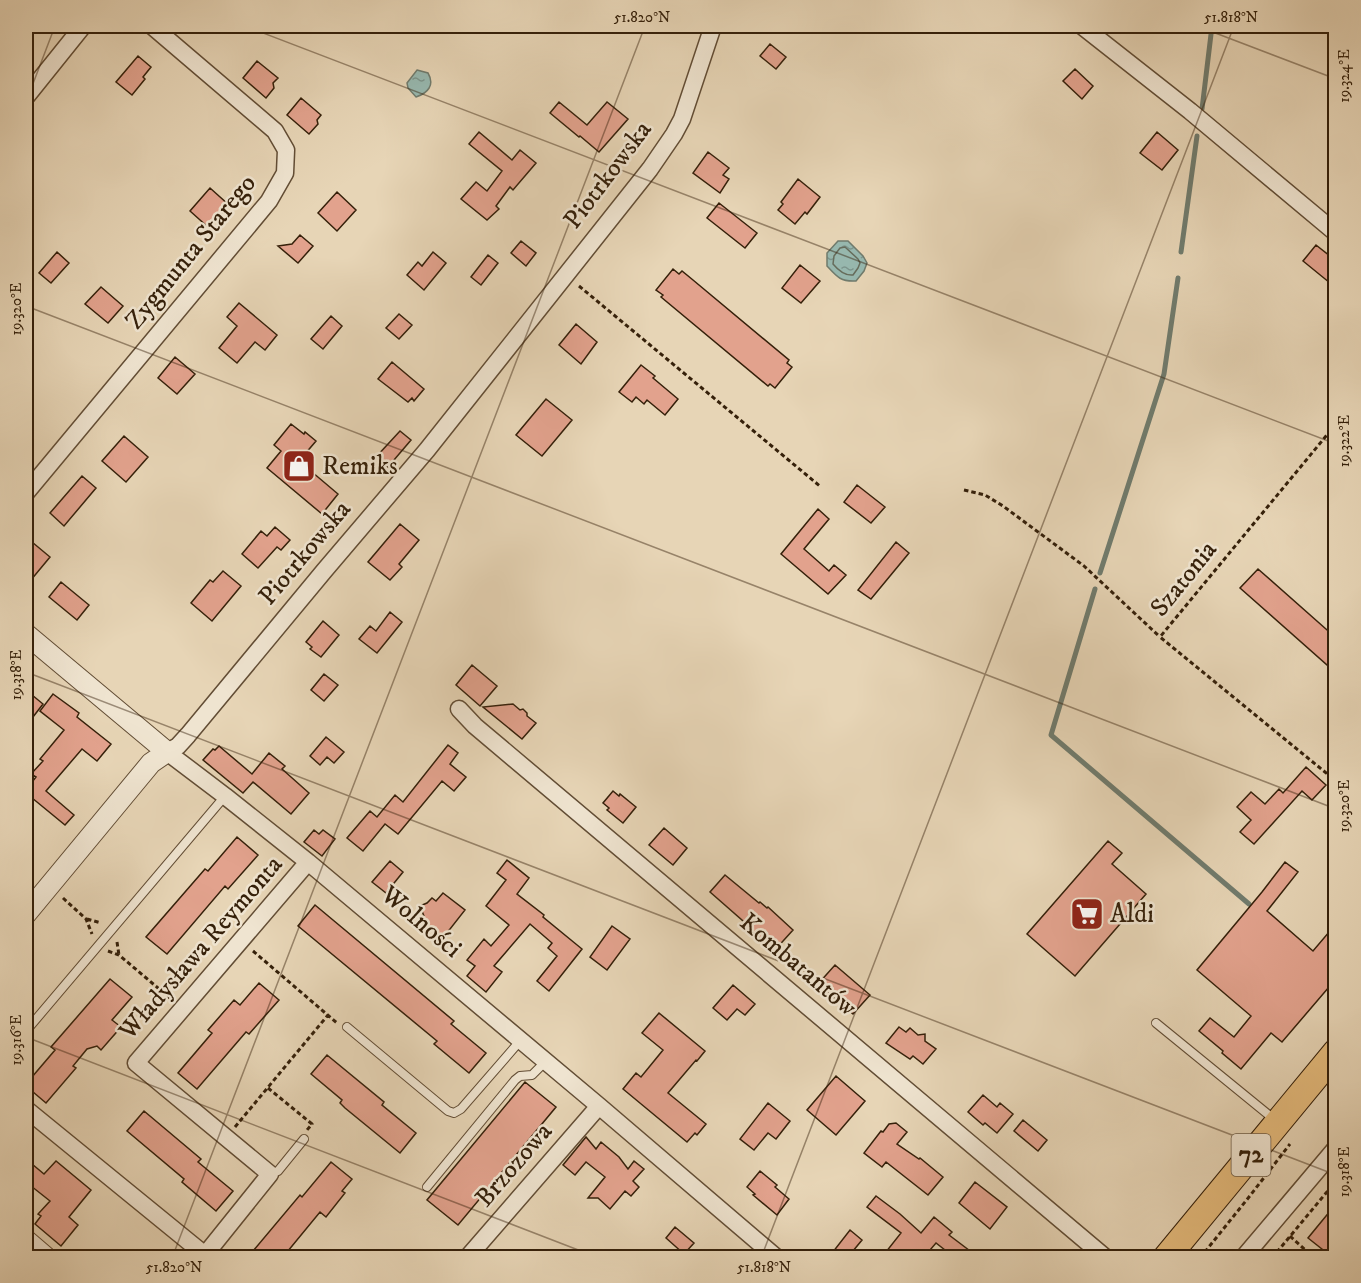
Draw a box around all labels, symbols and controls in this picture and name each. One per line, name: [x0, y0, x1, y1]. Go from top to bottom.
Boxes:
text: 51.820°N: [614, 8, 670, 27]
text: 51.818°N: [1204, 8, 1258, 27]
text: 19.324°E: [1335, 49, 1354, 103]
street label: Piotrkowska: [557, 114, 659, 236]
street label: Zygmunta Starego: [118, 168, 264, 336]
text: 19.320°E: [7, 282, 26, 335]
text: 19.322°E: [1335, 415, 1354, 467]
shop icon: Remiks: [281, 448, 317, 484]
place label: Remiks: [322, 450, 398, 483]
street label: Piotrkowska: [252, 494, 358, 612]
street label: Szatonia: [1143, 534, 1225, 624]
text: 19.318°E: [7, 649, 26, 700]
text: 19.320°E: [1335, 779, 1354, 832]
street label: Władysława Reymonta: [111, 849, 290, 1048]
street label: Wolności: [373, 878, 468, 965]
supermarket icon: Aldi: [1069, 896, 1105, 932]
place label: Aldi: [1110, 898, 1154, 931]
street label: Kombatantów: [732, 906, 864, 1024]
text: 19.316°E: [7, 1014, 26, 1065]
street label: Brzozowa: [468, 1116, 560, 1214]
road number: 72: [1232, 1134, 1270, 1176]
text: 19.318°E: [1335, 1146, 1354, 1197]
text: 51.820°N: [146, 1258, 202, 1277]
text: 51.818°N: [737, 1258, 791, 1277]

